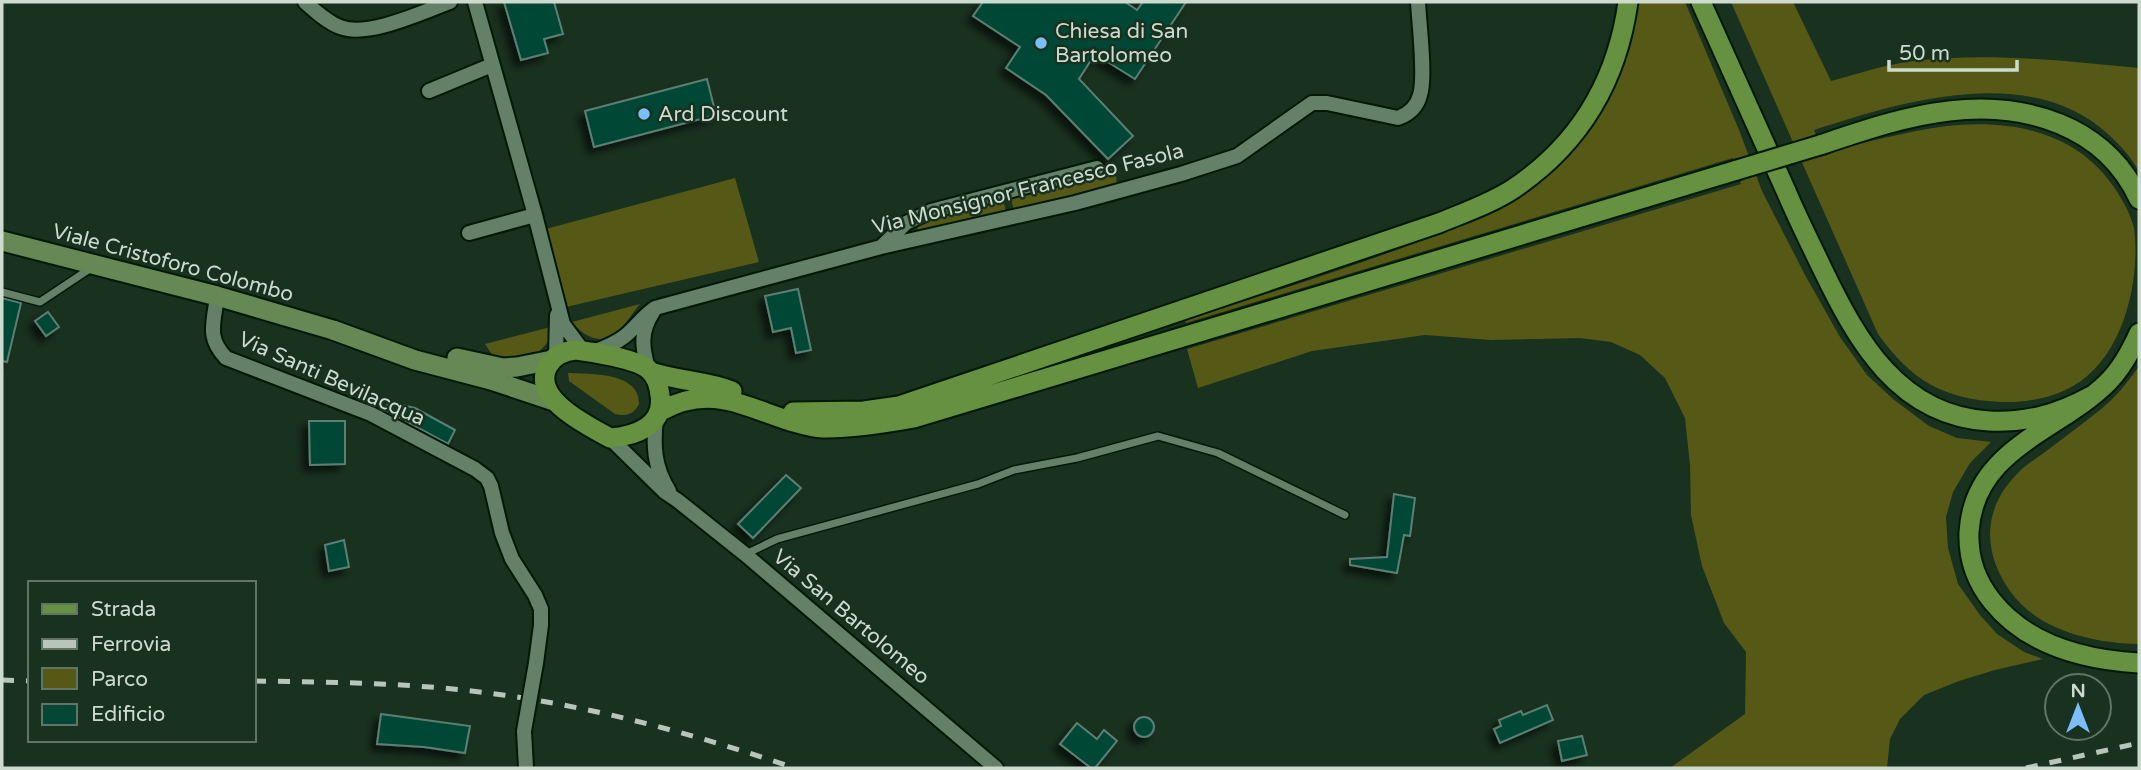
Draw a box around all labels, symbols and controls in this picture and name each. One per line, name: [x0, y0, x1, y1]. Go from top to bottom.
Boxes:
place label: Chiesa di San Bartolomeo: [1055, 19, 1188, 68]
scale bar: [1889, 28, 2017, 72]
marker: Chiesa di San Bartolomeo: [1033, 35, 1049, 51]
text: 50 m: [1899, 41, 1950, 66]
place label: Ard Discount: [658, 102, 788, 127]
marker: Ard Discount: [636, 106, 652, 122]
street label: Via Monsignor Francesco Fasola: [870, 138, 1186, 240]
street label: Viale Cristoforo Colombo: [50, 219, 296, 307]
street label: Via Santi Bevilacqua: [235, 327, 429, 431]
street label: Via San Bartolomeo: [768, 544, 934, 690]
legend: [28, 581, 256, 742]
text: Strada: [91, 597, 156, 622]
text: Ferrovia: [91, 632, 171, 657]
text: Parco: [91, 667, 148, 692]
north arrow: [2043, 672, 2113, 742]
text: N: [2070, 680, 2086, 702]
text: Edificio: [91, 702, 165, 727]

